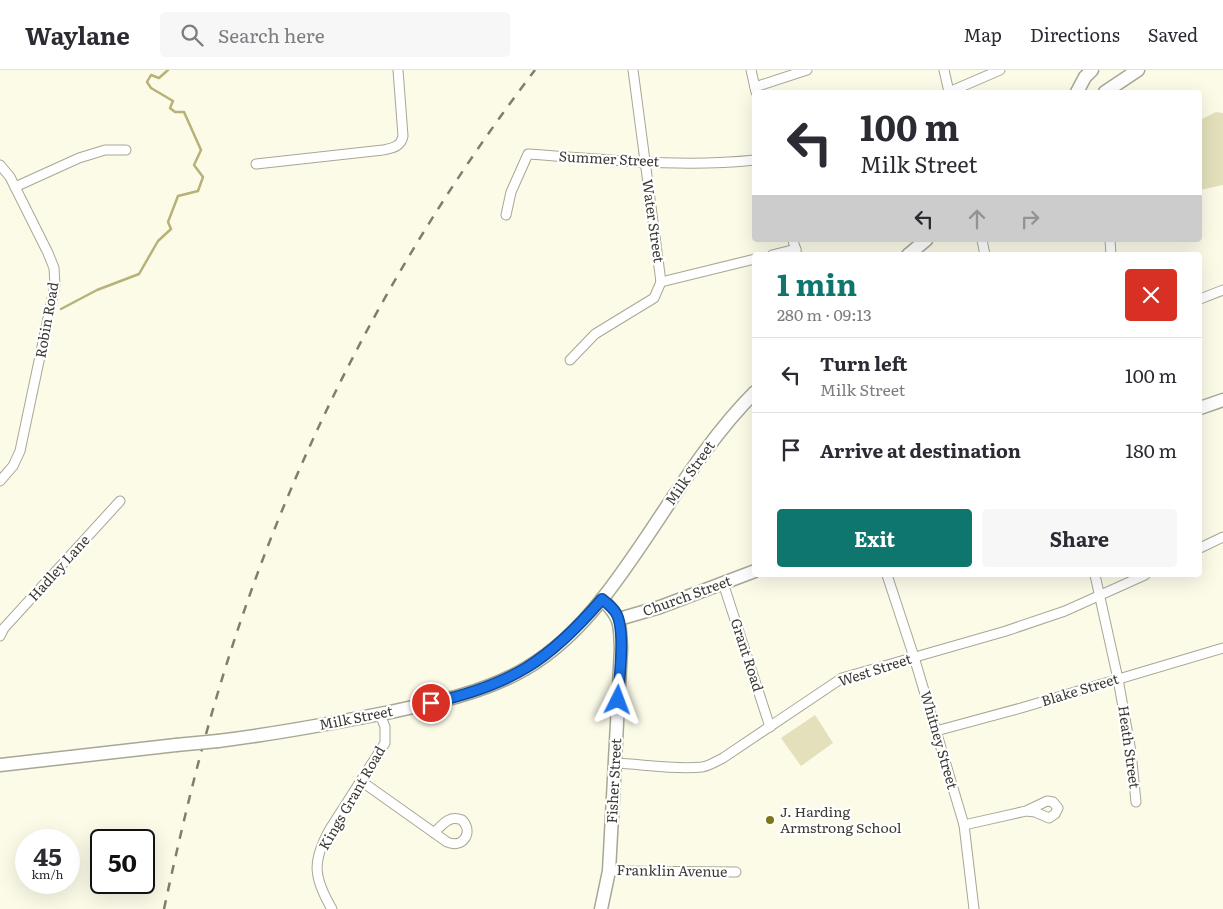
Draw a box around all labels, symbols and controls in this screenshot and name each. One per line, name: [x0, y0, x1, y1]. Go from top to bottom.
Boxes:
search box: [160, 12, 510, 57]
text: Waylane: [25, 17, 130, 52]
icon: search: [178, 21, 206, 49]
text: Search here: [218, 21, 325, 49]
text: Map: [964, 21, 1002, 48]
text: Directions: [1030, 21, 1120, 48]
text: Saved: [1148, 21, 1198, 48]
text: 100 m: [860, 100, 960, 152]
icon: left: [777, 110, 842, 175]
street label: Summer Street: [558, 145, 660, 171]
text: Milk Street: [860, 147, 977, 180]
street label: Water Street: [638, 178, 670, 264]
icon: left: [910, 205, 938, 233]
icon: ahead: [963, 205, 991, 233]
icon: right: [1016, 205, 1044, 233]
text: 1 min: [777, 261, 857, 305]
button: close: [1125, 269, 1177, 321]
street label: Robin Road: [30, 280, 63, 359]
text: 280 m · 09:13: [777, 302, 872, 326]
text: Turn left: [820, 349, 907, 377]
icon: left: [777, 361, 805, 389]
text: 100 m: [1125, 361, 1177, 389]
text: Milk Street: [820, 377, 905, 401]
street label: Milk Street: [660, 436, 719, 509]
icon: arrive: [777, 436, 805, 464]
text: Arrive at destination: [820, 436, 1021, 464]
text: 180 m: [1126, 436, 1177, 464]
button: Exit: [777, 509, 972, 567]
button: Share: [982, 509, 1177, 567]
street label: Hadley Lane: [23, 530, 93, 605]
street label: Church Street: [640, 570, 734, 620]
street label: Grant Road: [727, 616, 769, 694]
street label: West Street: [836, 648, 914, 690]
street label: Blake Street: [1039, 668, 1121, 710]
position arrow: [591, 673, 643, 725]
pin: [410, 682, 452, 724]
street label: Whitney Street: [916, 688, 964, 792]
icon: arrive: [417, 689, 445, 717]
street label: Milk Street: [317, 700, 395, 734]
street label: Heath Street: [1114, 704, 1146, 790]
street label: Fisher Street: [601, 737, 625, 824]
street label: Kings Grant Road: [313, 741, 389, 853]
place label: J. Harding Armstrong School: [780, 801, 902, 837]
marker: J. Harding Armstrong School: [764, 814, 776, 826]
speed limit sign: 50: [90, 829, 155, 894]
text: 45: [33, 837, 62, 874]
street label: Franklin Avenue: [616, 859, 728, 881]
text: km/h: [32, 865, 63, 883]

